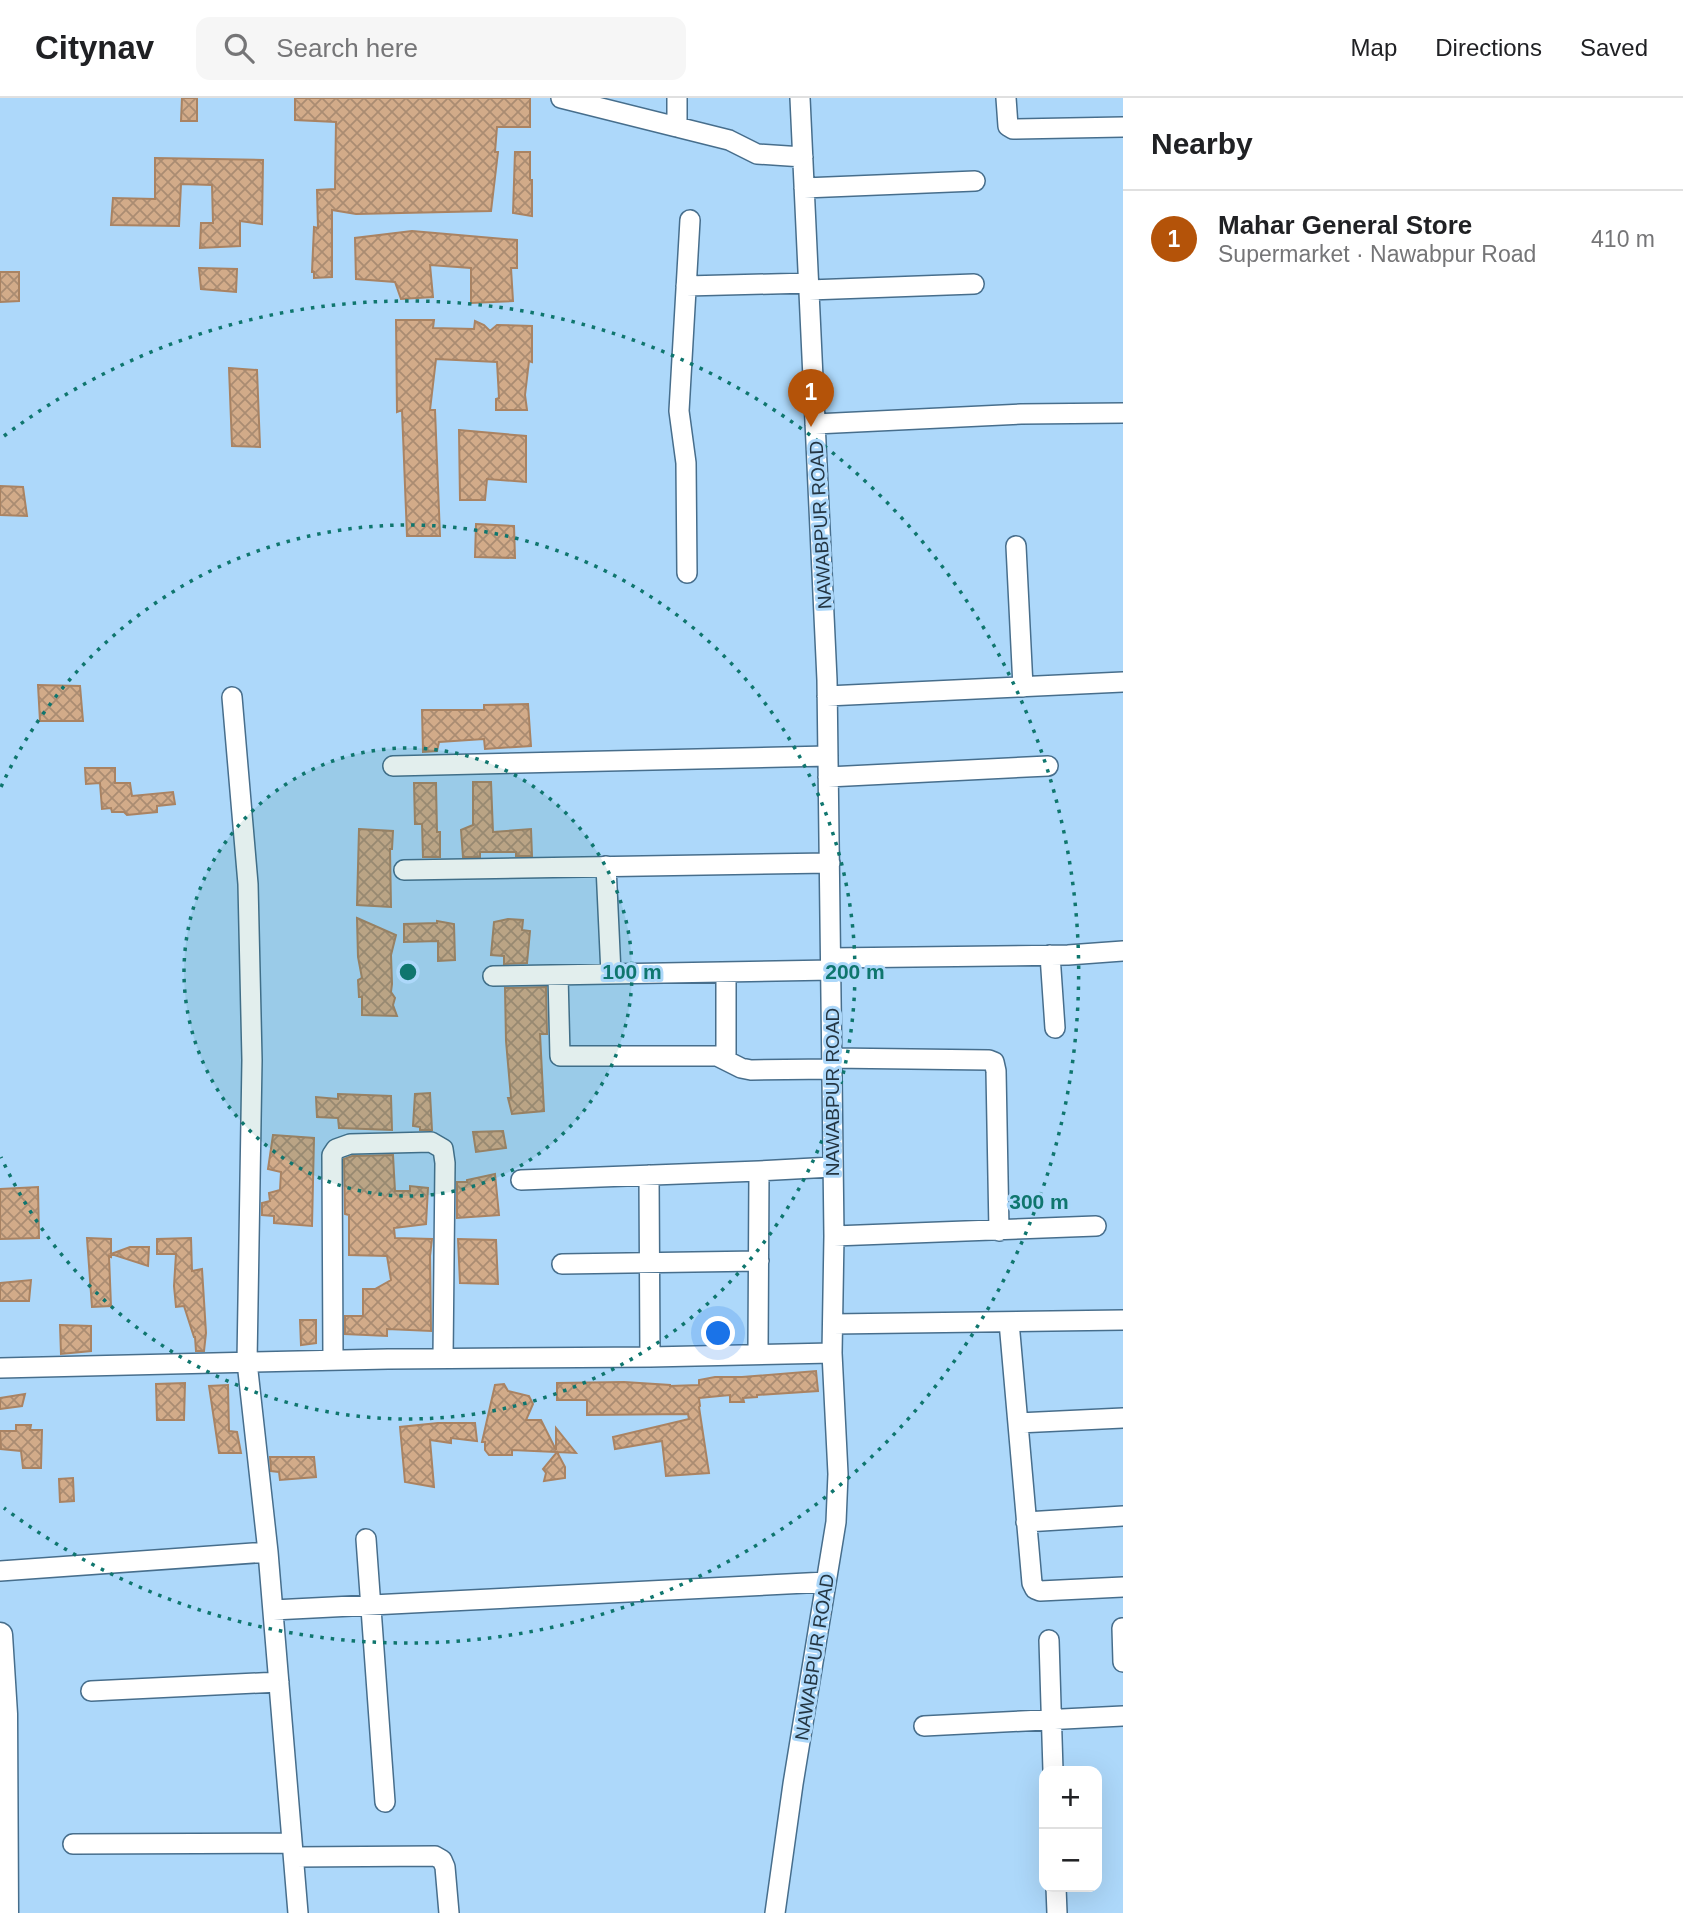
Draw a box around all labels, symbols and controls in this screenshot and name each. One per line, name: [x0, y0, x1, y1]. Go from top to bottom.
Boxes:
search box: [196, 17, 686, 80]
text: Citynav: [35, 29, 154, 66]
icon: search: [220, 29, 258, 67]
text: Search here: [276, 33, 418, 63]
text: Map: [1351, 34, 1397, 61]
text: Directions: [1435, 34, 1542, 61]
text: Saved: [1580, 34, 1648, 61]
text: Nearby: [1151, 127, 1253, 160]
text: Mahar General Store: [1218, 210, 1472, 240]
text: 1: [1168, 226, 1180, 252]
text: 410 m: [1591, 226, 1655, 252]
text: Supermarket · Nawabpur Road: [1218, 241, 1536, 267]
pin: 1: [788, 369, 834, 427]
street label: NAWABPUR ROAD: [806, 440, 835, 610]
centre of rings: [396, 960, 420, 984]
text: 100 m: [602, 960, 662, 983]
text: 200 m: [825, 960, 885, 983]
street label: NAWABPUR ROAD: [822, 1008, 843, 1176]
text: 300 m: [1009, 1190, 1069, 1213]
your location: [701, 1316, 735, 1350]
street label: NAWABPUR ROAD: [791, 1572, 838, 1742]
map controls: [1039, 1766, 1102, 1892]
button: +: [1039, 1766, 1102, 1829]
button: −: [1039, 1829, 1102, 1892]

